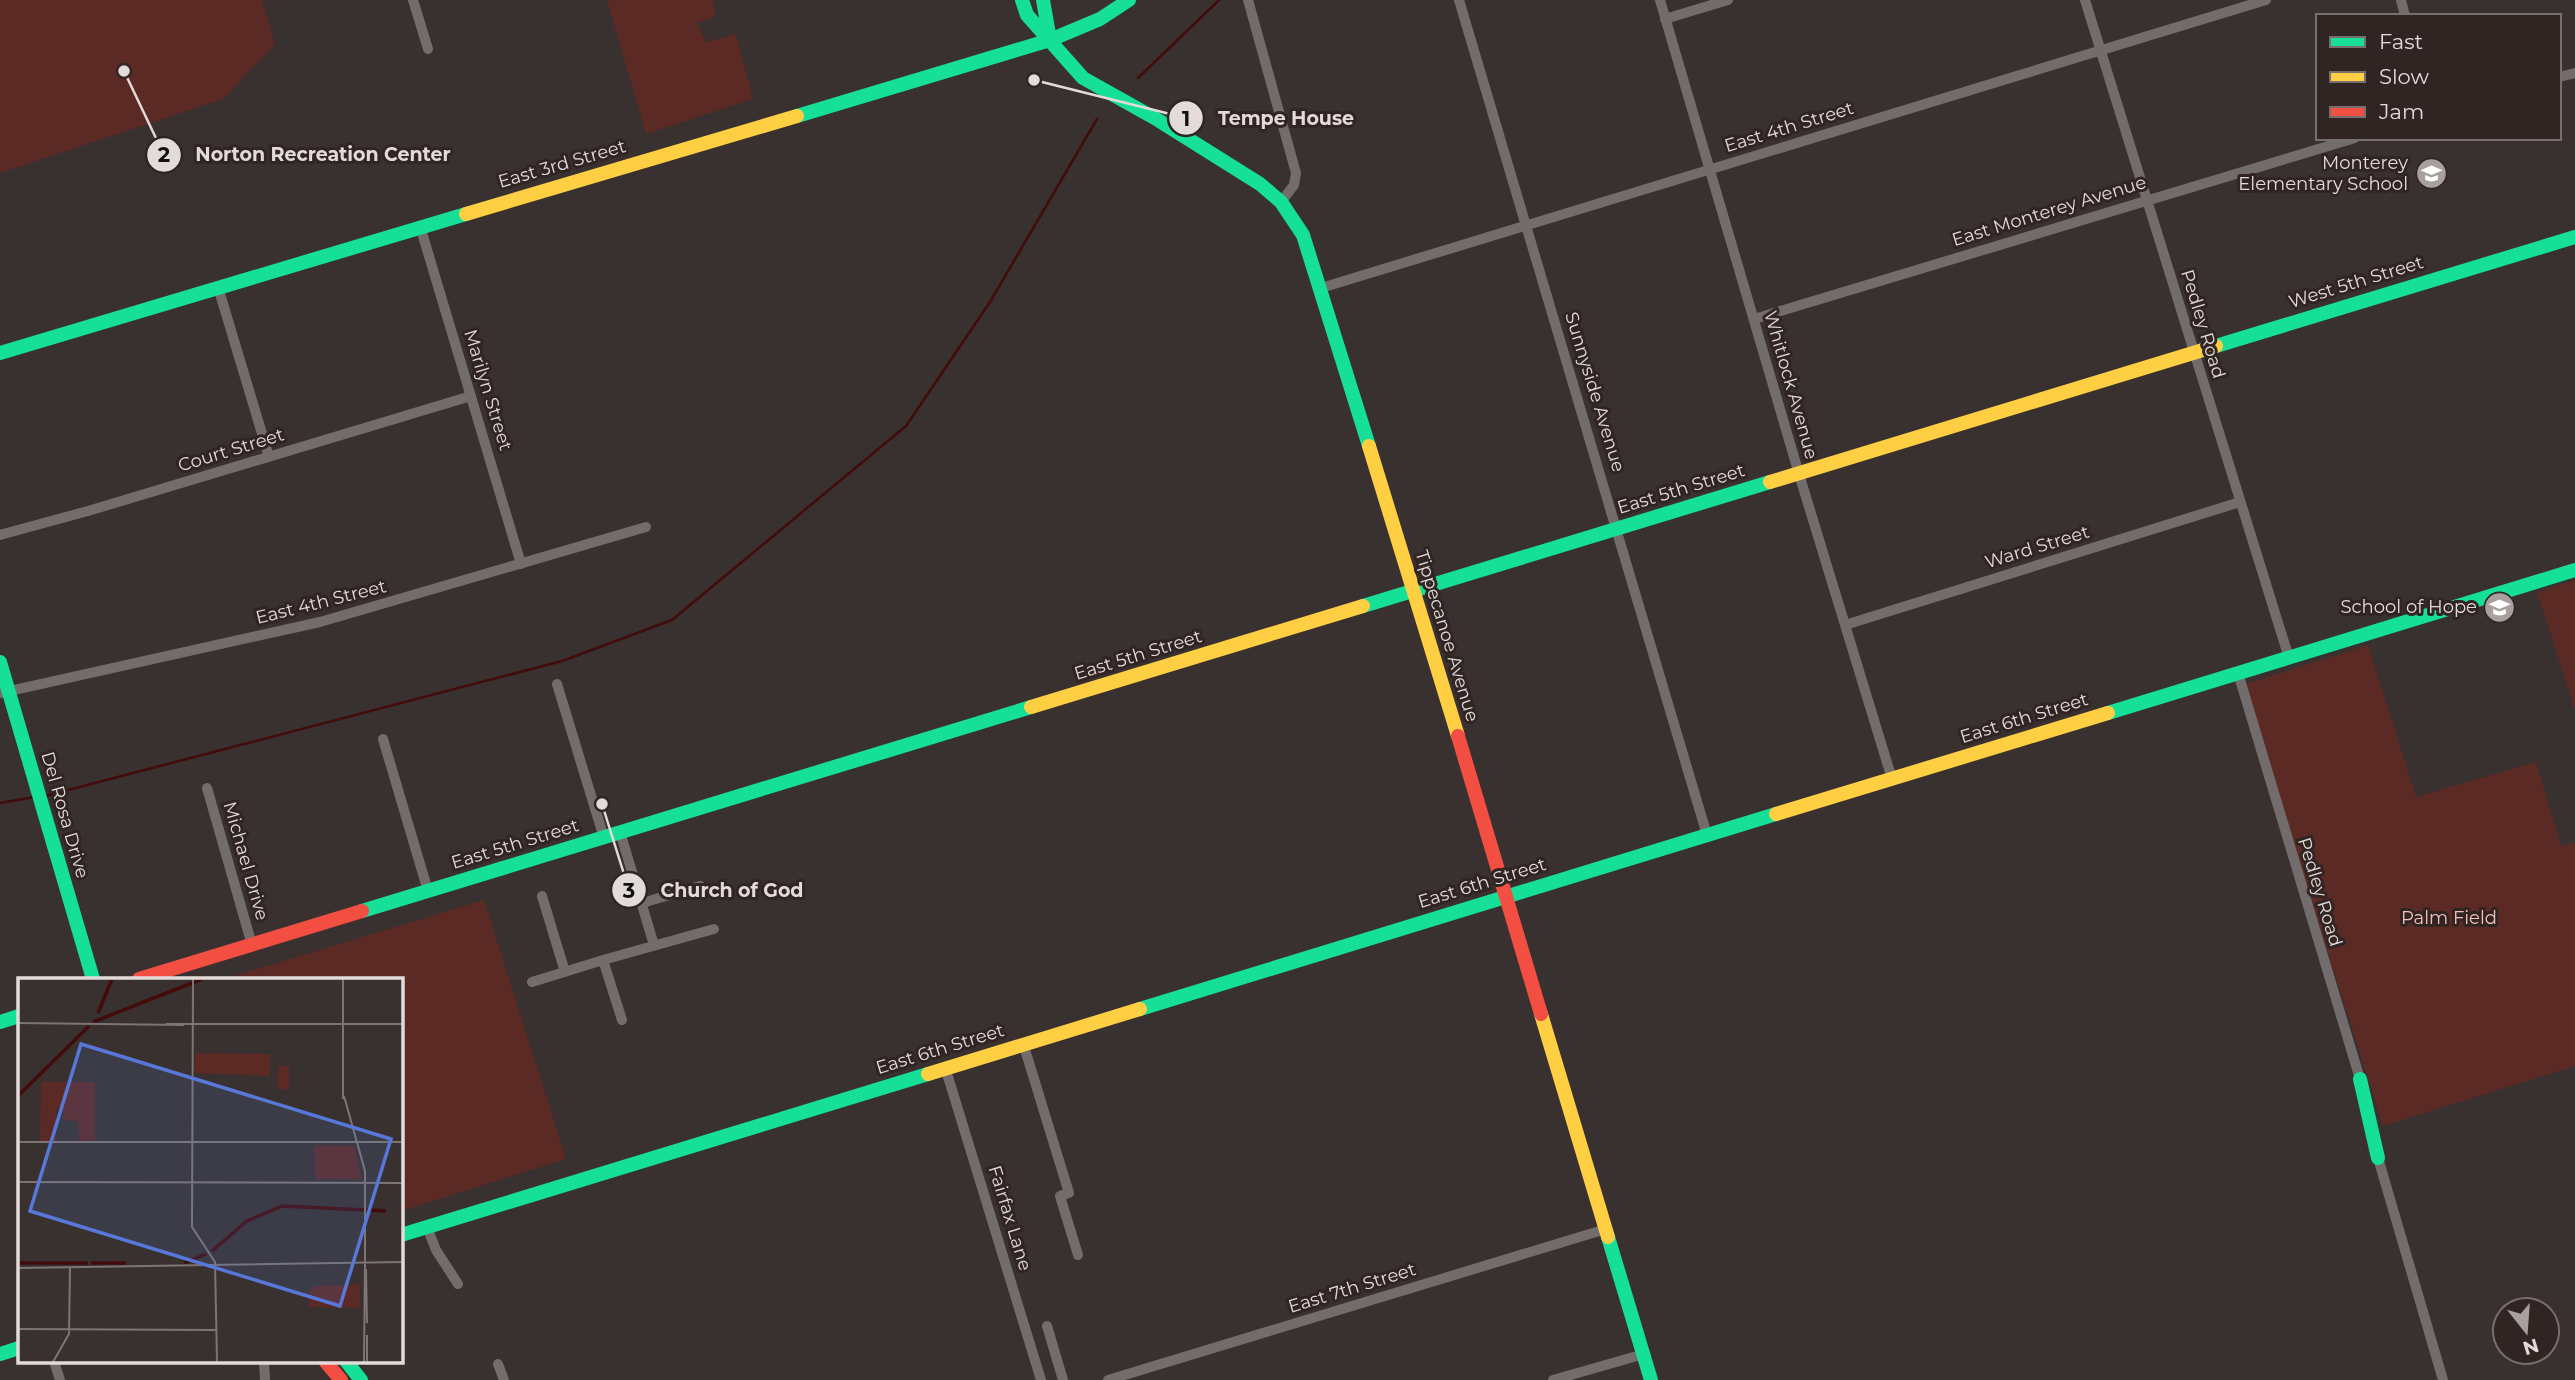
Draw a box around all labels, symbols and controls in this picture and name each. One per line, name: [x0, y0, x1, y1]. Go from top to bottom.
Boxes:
legend: [2316, 14, 2561, 140]
text: Fast: [2379, 29, 2423, 54]
text: Slow: [2379, 64, 2429, 89]
street label: East 4th Street: [1722, 97, 1856, 157]
callout: Tempe House: [1169, 98, 1368, 138]
text: Jam: [2378, 99, 2424, 124]
text: 1: [1182, 106, 1190, 131]
text: Tempe House: [1218, 107, 1354, 130]
callout: Norton Recreation Center: [147, 135, 465, 175]
street label: East 3rd Street: [496, 135, 628, 193]
text: 2: [158, 142, 170, 167]
text: Norton Recreation Center: [195, 143, 451, 166]
place label: Monterey Elementary School: [2238, 152, 2408, 195]
school or university icon: Monterey Elementary School: [2414, 156, 2448, 190]
street label: East Monterey Avenue: [1949, 171, 2149, 251]
street label: West 5th Street: [2286, 251, 2426, 313]
street label: Pedley Road: [2176, 267, 2230, 381]
street label: Whitlock Avenue: [1759, 308, 1823, 462]
street label: Sunnyside Avenue: [1560, 309, 1630, 475]
street label: Marilyn Street: [459, 327, 517, 453]
street label: Court Street: [175, 423, 287, 477]
street label: East 5th Street: [1615, 459, 1747, 519]
street label: Ward Street: [1982, 521, 2092, 573]
street label: Tippecanoe Avenue: [1410, 548, 1484, 725]
street label: East 4th Street: [253, 575, 389, 629]
school or university icon: School of Hope: [2483, 590, 2517, 624]
place label: School of Hope: [2341, 596, 2477, 618]
street label: East 5th Street: [1072, 625, 1204, 685]
street label: East 6th Street: [1957, 688, 2091, 748]
street label: Del Rosa Drive: [36, 749, 94, 881]
street label: Michael Drive: [219, 799, 273, 923]
street label: East 5th Street: [449, 814, 581, 874]
street label: Pedley Road: [2293, 835, 2347, 949]
street label: East 6th Street: [1415, 853, 1549, 913]
callout: Church of God: [611, 870, 817, 910]
text: 3: [622, 878, 635, 903]
text: Church of God: [660, 879, 804, 902]
park label: Palm Field: [2401, 907, 2497, 929]
inset map: [18, 978, 402, 1362]
street label: East 6th Street: [873, 1019, 1007, 1079]
street label: Fairfax Lane: [984, 1163, 1036, 1273]
street label: East 7th Street: [1286, 1258, 1418, 1318]
north arrow: [2491, 1296, 2561, 1366]
text: N: [2520, 1334, 2542, 1360]

